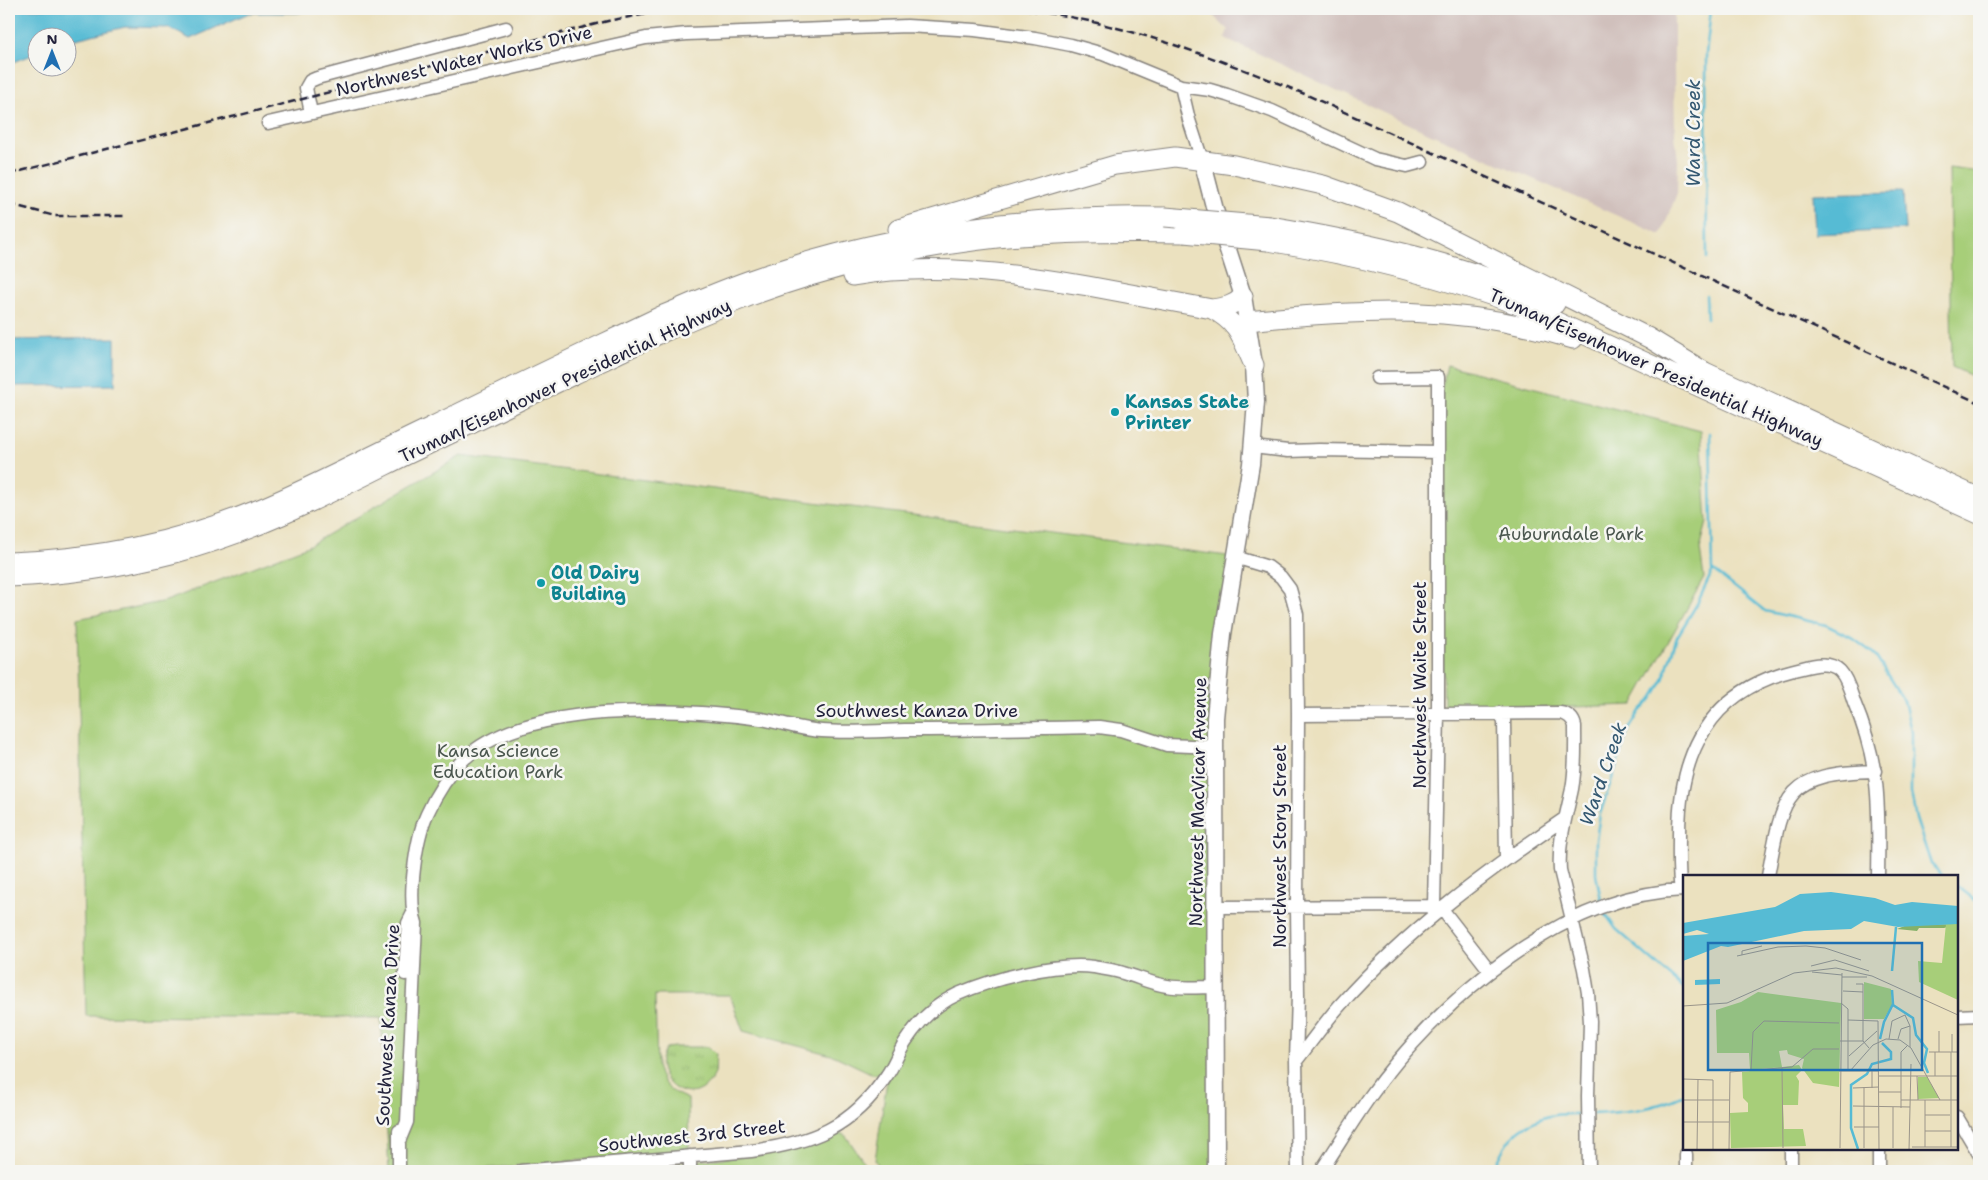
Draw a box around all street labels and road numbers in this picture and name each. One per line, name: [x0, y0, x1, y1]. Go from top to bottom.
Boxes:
street label: Northwest Water Works Drive: [334, 20, 594, 102]
street label: Truman/Eisenhower Presidential Highway: [1485, 283, 1827, 453]
street label: Truman/Eisenhower Presidential Highway: [395, 293, 735, 469]
street label: Northwest Waite Street: [1408, 581, 1432, 789]
street label: Northwest MacVicar Avenue: [1184, 677, 1212, 927]
street label: Southwest Kanza Drive: [816, 699, 1018, 723]
street label: Northwest Story Street: [1268, 744, 1292, 948]
street label: Southwest Kanza Drive: [371, 923, 405, 1127]
street label: Southwest 3rd Street: [597, 1114, 787, 1158]

